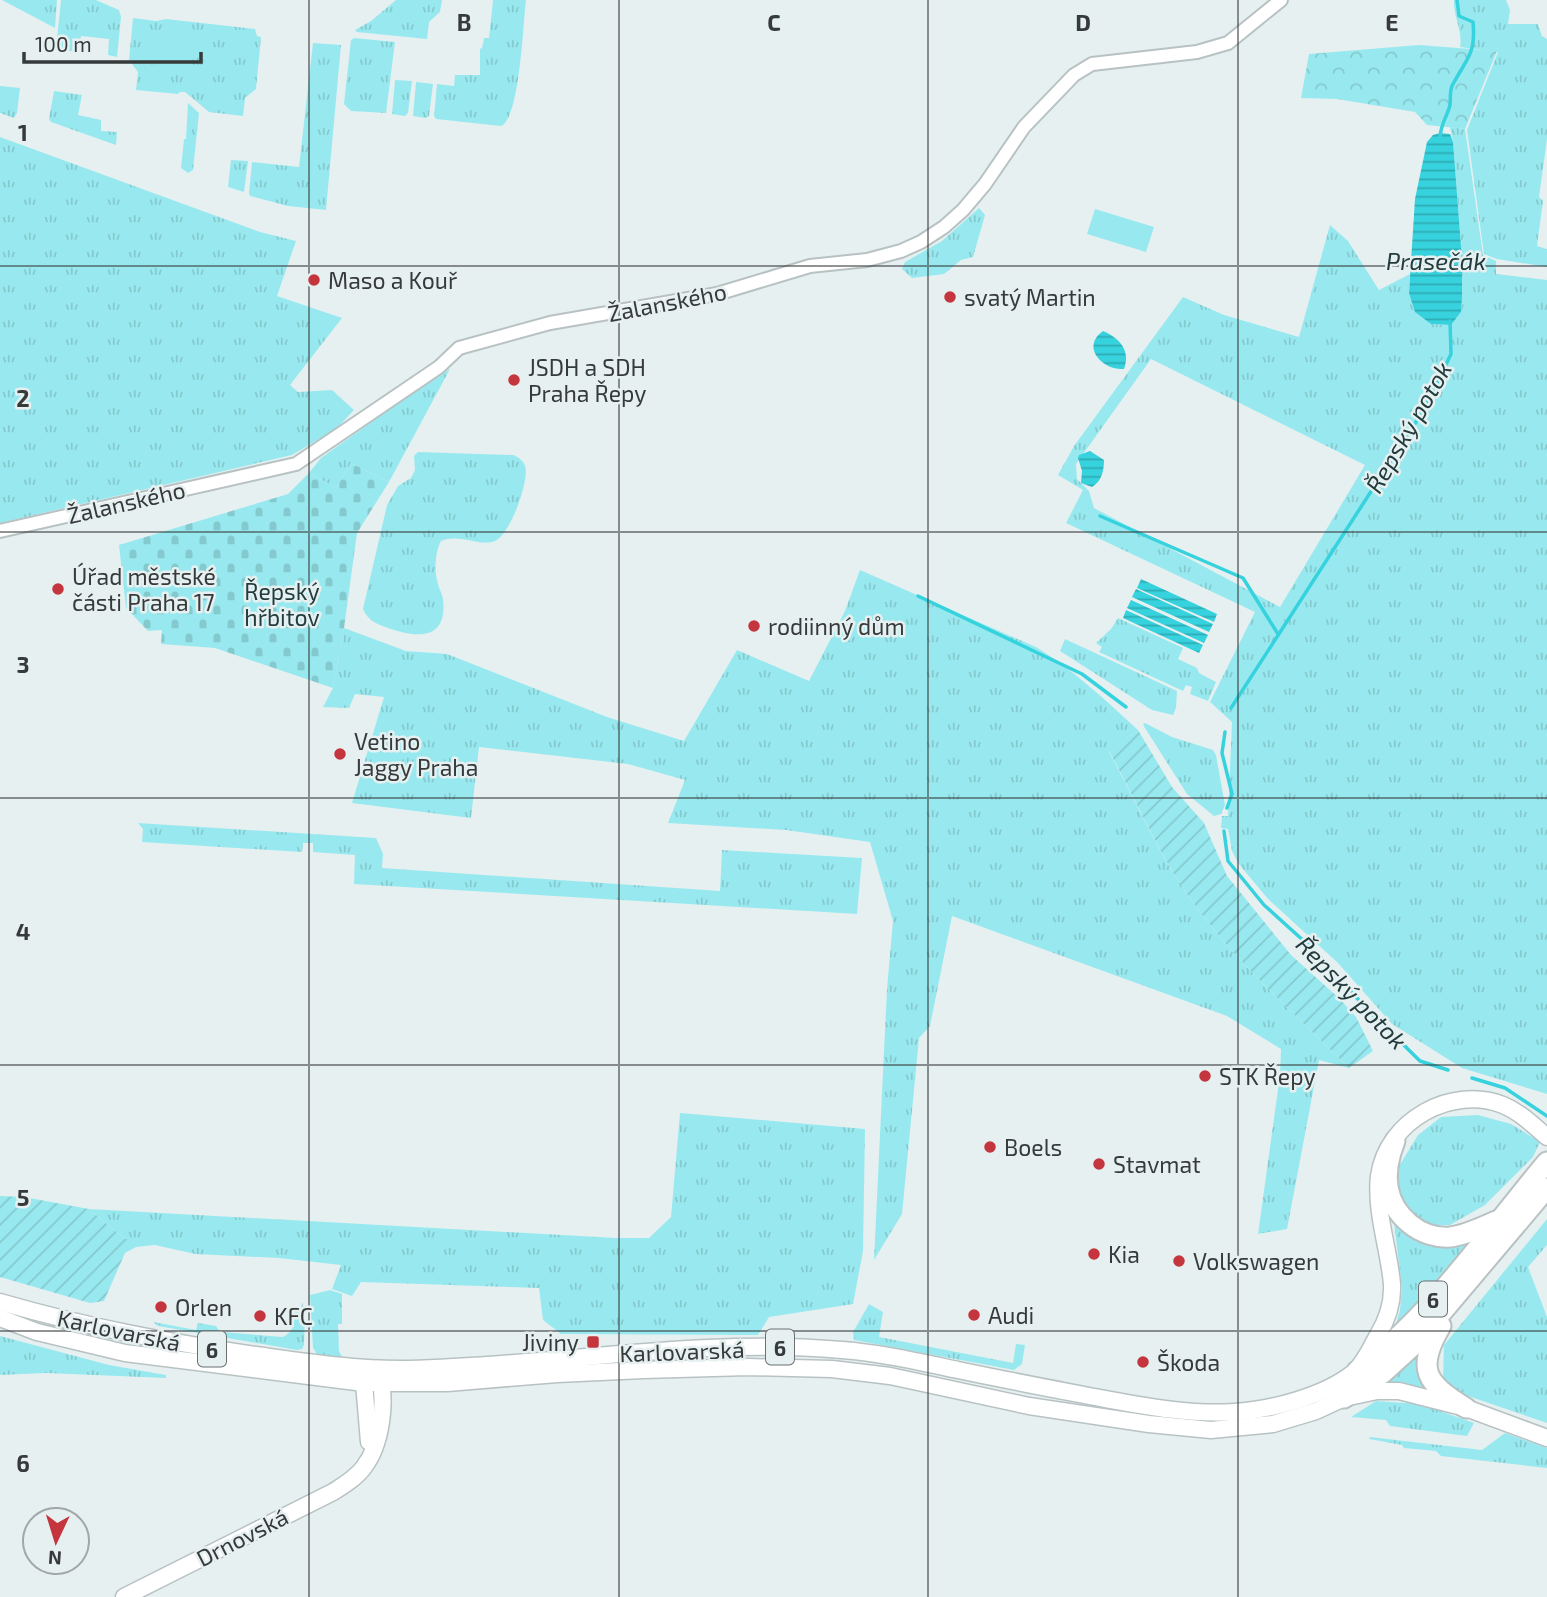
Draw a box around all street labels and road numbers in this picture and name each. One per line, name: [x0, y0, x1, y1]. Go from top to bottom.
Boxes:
street label: Žalanského: [605, 277, 729, 327]
street label: Žalanského: [64, 475, 188, 529]
road number: 6: [1419, 1282, 1447, 1316]
street label: Karlovarská: [55, 1303, 183, 1357]
road number: 6: [766, 1330, 794, 1364]
road number: 6: [198, 1332, 226, 1366]
street label: Karlovarská: [619, 1335, 745, 1367]
street label: Drnovská: [192, 1502, 292, 1572]

